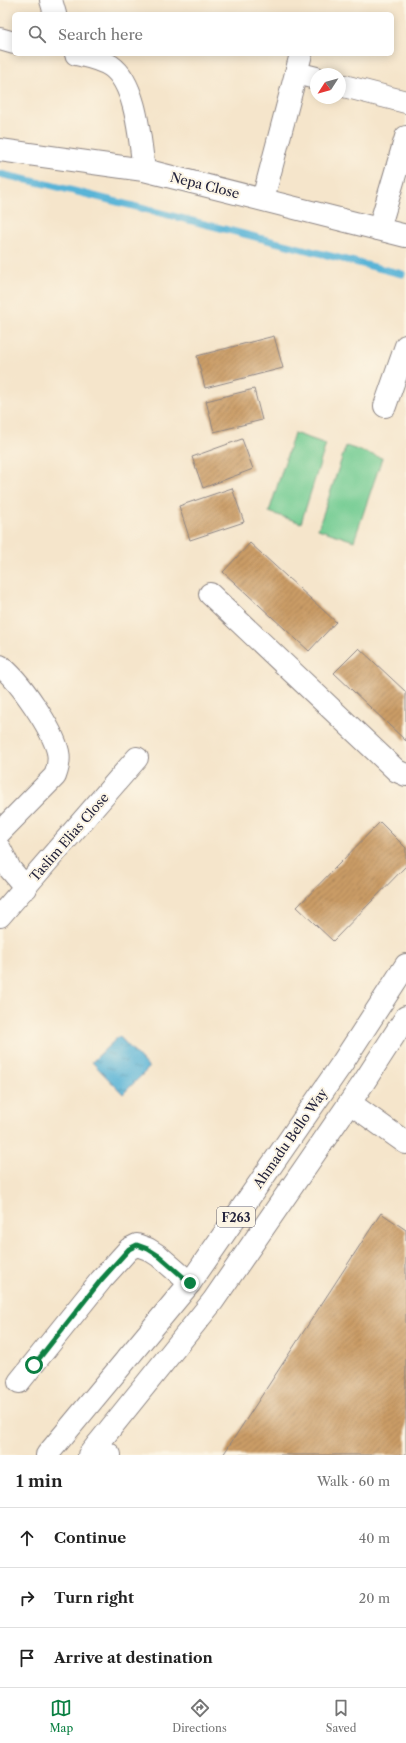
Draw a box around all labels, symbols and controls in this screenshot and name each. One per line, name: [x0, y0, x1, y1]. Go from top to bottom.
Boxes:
search box: [12, 12, 394, 56]
icon: search: [26, 23, 48, 45]
text: Search here: [58, 25, 143, 44]
north arrow: [310, 68, 346, 104]
street label: Nepa Close: [169, 169, 241, 201]
street label: Taslim Elias Close: [26, 789, 112, 885]
street label: Ahmadu Bello Way: [249, 1084, 331, 1192]
road number: F263: [217, 1207, 255, 1227]
route end: [181, 1274, 199, 1292]
route start: [25, 1356, 43, 1374]
text: 1 min: [16, 1471, 63, 1491]
text: Walk · 60 m: [317, 1473, 390, 1489]
icon: ahead: [16, 1527, 38, 1549]
text: Continue: [54, 1528, 126, 1547]
text: 40 m: [359, 1530, 390, 1546]
icon: right: [16, 1587, 38, 1609]
text: Turn right: [54, 1588, 134, 1607]
text: 20 m: [359, 1590, 390, 1606]
icon: arrive: [16, 1647, 38, 1669]
text: Arrive at destination: [54, 1648, 213, 1667]
tab: Map: [50, 1697, 73, 1735]
tab: Directions: [172, 1697, 227, 1735]
tab: Saved: [326, 1697, 356, 1735]

